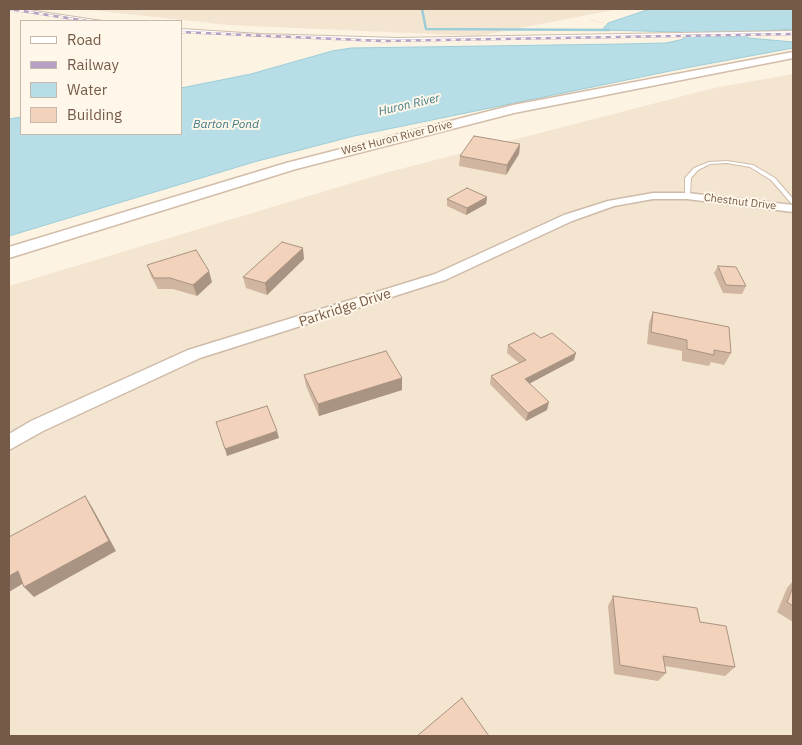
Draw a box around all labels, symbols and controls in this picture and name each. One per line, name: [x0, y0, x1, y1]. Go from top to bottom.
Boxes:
legend: [20, 20, 182, 135]
text: Road: [67, 30, 102, 49]
text: Railway: [67, 55, 119, 74]
text: Water: [67, 80, 107, 99]
water label: Huron River: [377, 91, 441, 119]
text: Building: [67, 105, 122, 124]
water label: Barton Pond: [193, 118, 259, 132]
street label: West Huron River Drive: [340, 118, 454, 158]
street label: Chestnut Drive: [703, 191, 777, 213]
street label: Parkridge Drive: [297, 285, 393, 331]

